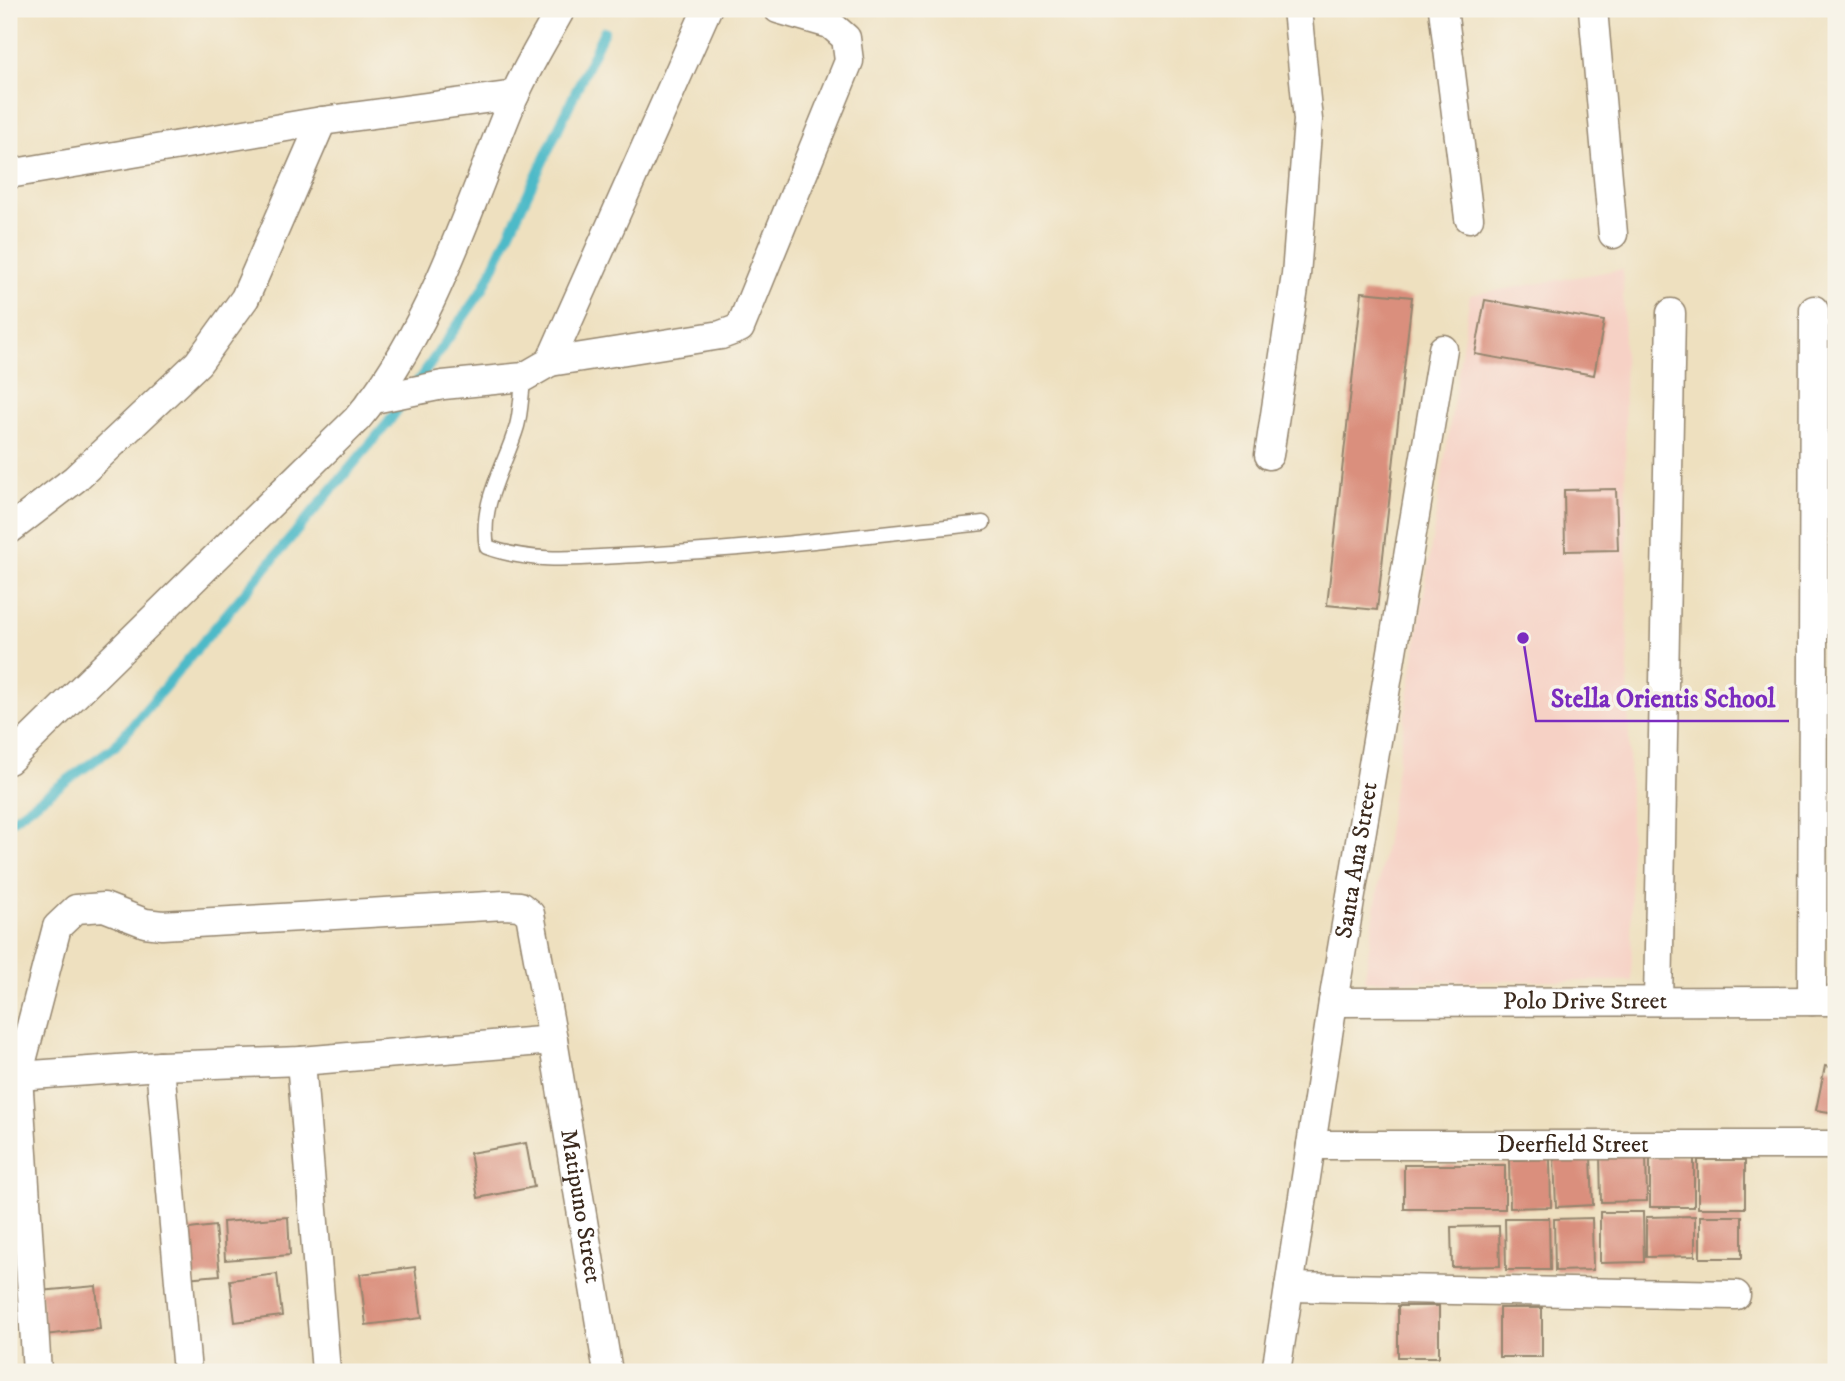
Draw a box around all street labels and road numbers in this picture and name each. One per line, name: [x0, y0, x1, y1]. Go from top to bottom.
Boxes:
street label: Santa Ana Street: [1329, 780, 1385, 941]
street label: Polo Drive Street: [1503, 986, 1668, 1017]
street label: Matipuno Street: [553, 1127, 608, 1286]
street label: Deerfield Street: [1497, 1130, 1649, 1160]

